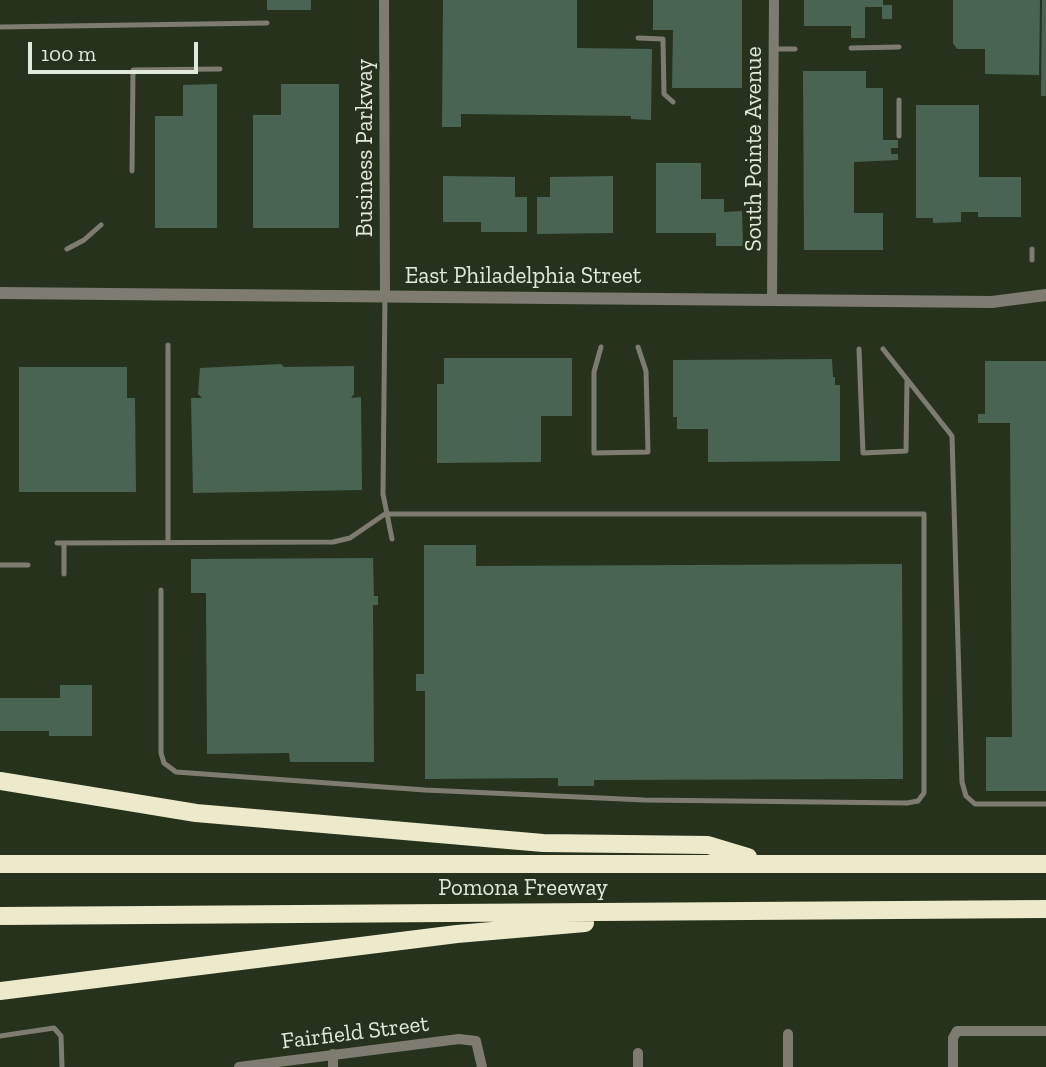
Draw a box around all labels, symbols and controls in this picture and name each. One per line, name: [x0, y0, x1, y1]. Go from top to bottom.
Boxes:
scale bar: [32, 28, 201, 72]
text: 100 m: [41, 41, 96, 66]
street label: South Pointe Avenue: [740, 46, 768, 252]
street label: Business Parkway: [351, 59, 379, 237]
street label: East Philadelphia Street: [405, 262, 641, 290]
street label: Pomona Freeway: [438, 874, 608, 902]
street label: Fairfield Street: [280, 1010, 430, 1056]

